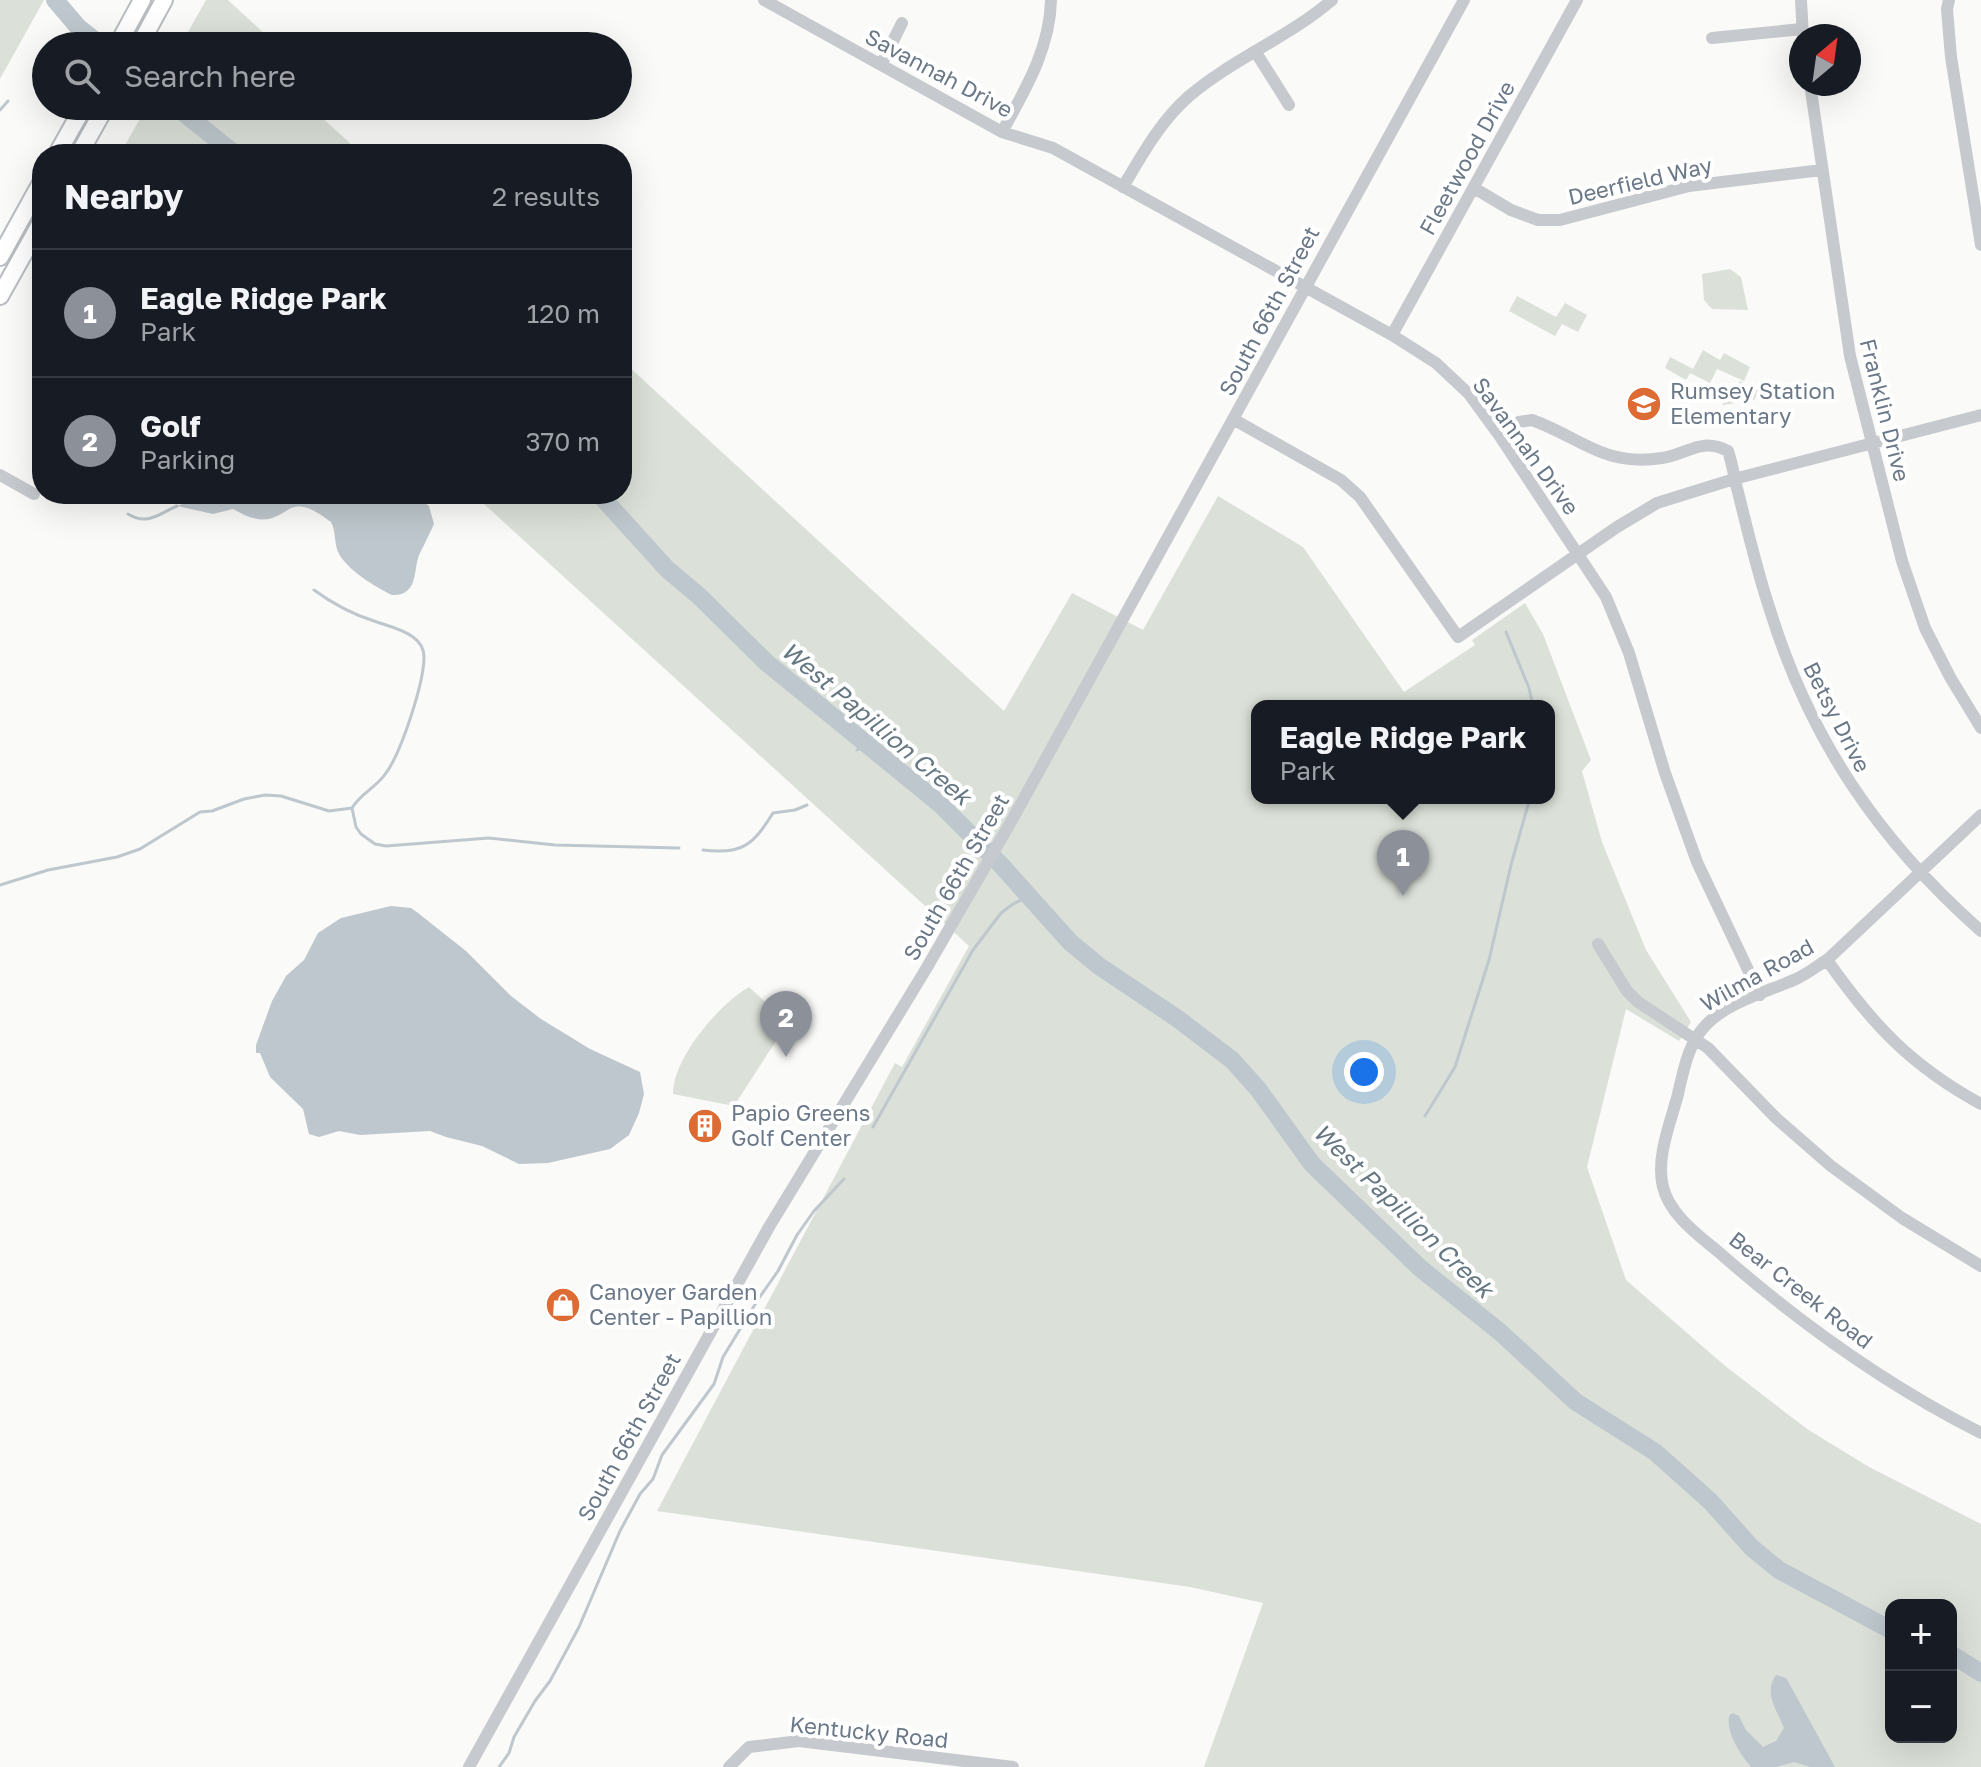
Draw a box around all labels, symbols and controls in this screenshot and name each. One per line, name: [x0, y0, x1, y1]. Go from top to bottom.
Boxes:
street label: Savannah Drive: [861, 22, 1018, 123]
north arrow: [1789, 24, 1861, 96]
search box: [32, 32, 632, 120]
icon: search: [60, 54, 104, 98]
text: Search here: [124, 58, 296, 94]
street label: Fleetwood Drive: [1413, 76, 1520, 240]
street label: Deerfield Way: [1565, 151, 1715, 210]
text: Nearby: [64, 176, 184, 216]
text: 2 results: [492, 181, 600, 212]
street label: South 66th Street: [1213, 221, 1325, 400]
text: Eagle Ridge Park: [140, 280, 387, 316]
text: 1: [83, 298, 97, 329]
text: 120 m: [527, 298, 600, 329]
text: Park: [140, 316, 196, 347]
street label: Franklin Drive: [1855, 336, 1916, 484]
street label: Savannah Drive: [1468, 372, 1585, 520]
place label: Rumsey Station Elementary: [1670, 377, 1835, 429]
school or university icon: Rumsey Station Elementary: [1625, 385, 1663, 423]
text: Golf: [140, 408, 201, 444]
text: 2: [82, 426, 98, 457]
text: 370 m: [525, 426, 600, 457]
text: Parking: [140, 444, 235, 475]
water label: West Papillion Creek: [776, 635, 979, 812]
street label: Betsy Drive: [1798, 657, 1877, 776]
popup: [1251, 700, 1555, 804]
text: Eagle Ridge Park: [1279, 719, 1527, 755]
text: Park: [1279, 755, 1336, 786]
street label: South 66th Street: [897, 789, 1014, 965]
pin: 1: [1377, 830, 1429, 896]
street label: Wilma Road: [1695, 932, 1818, 1017]
pin: 2: [760, 991, 812, 1057]
your location: [1344, 1052, 1384, 1092]
place label: Papio Greens Golf Center: [731, 1099, 870, 1151]
building icon: Papio Greens Golf Center: [686, 1107, 724, 1145]
water label: West Papillion Creek: [1308, 1117, 1502, 1305]
street label: Bear Creek Road: [1724, 1225, 1878, 1354]
place label: Canoyer Garden Center - Papillion: [589, 1278, 772, 1330]
shop icon: Canoyer Garden Center - Papillion: [544, 1286, 582, 1324]
street label: South 66th Street: [571, 1348, 686, 1526]
map controls: [1885, 1599, 1957, 1743]
button: +: [1885, 1599, 1957, 1671]
button: −: [1885, 1671, 1957, 1743]
street label: Kentucky Road: [788, 1710, 950, 1753]

